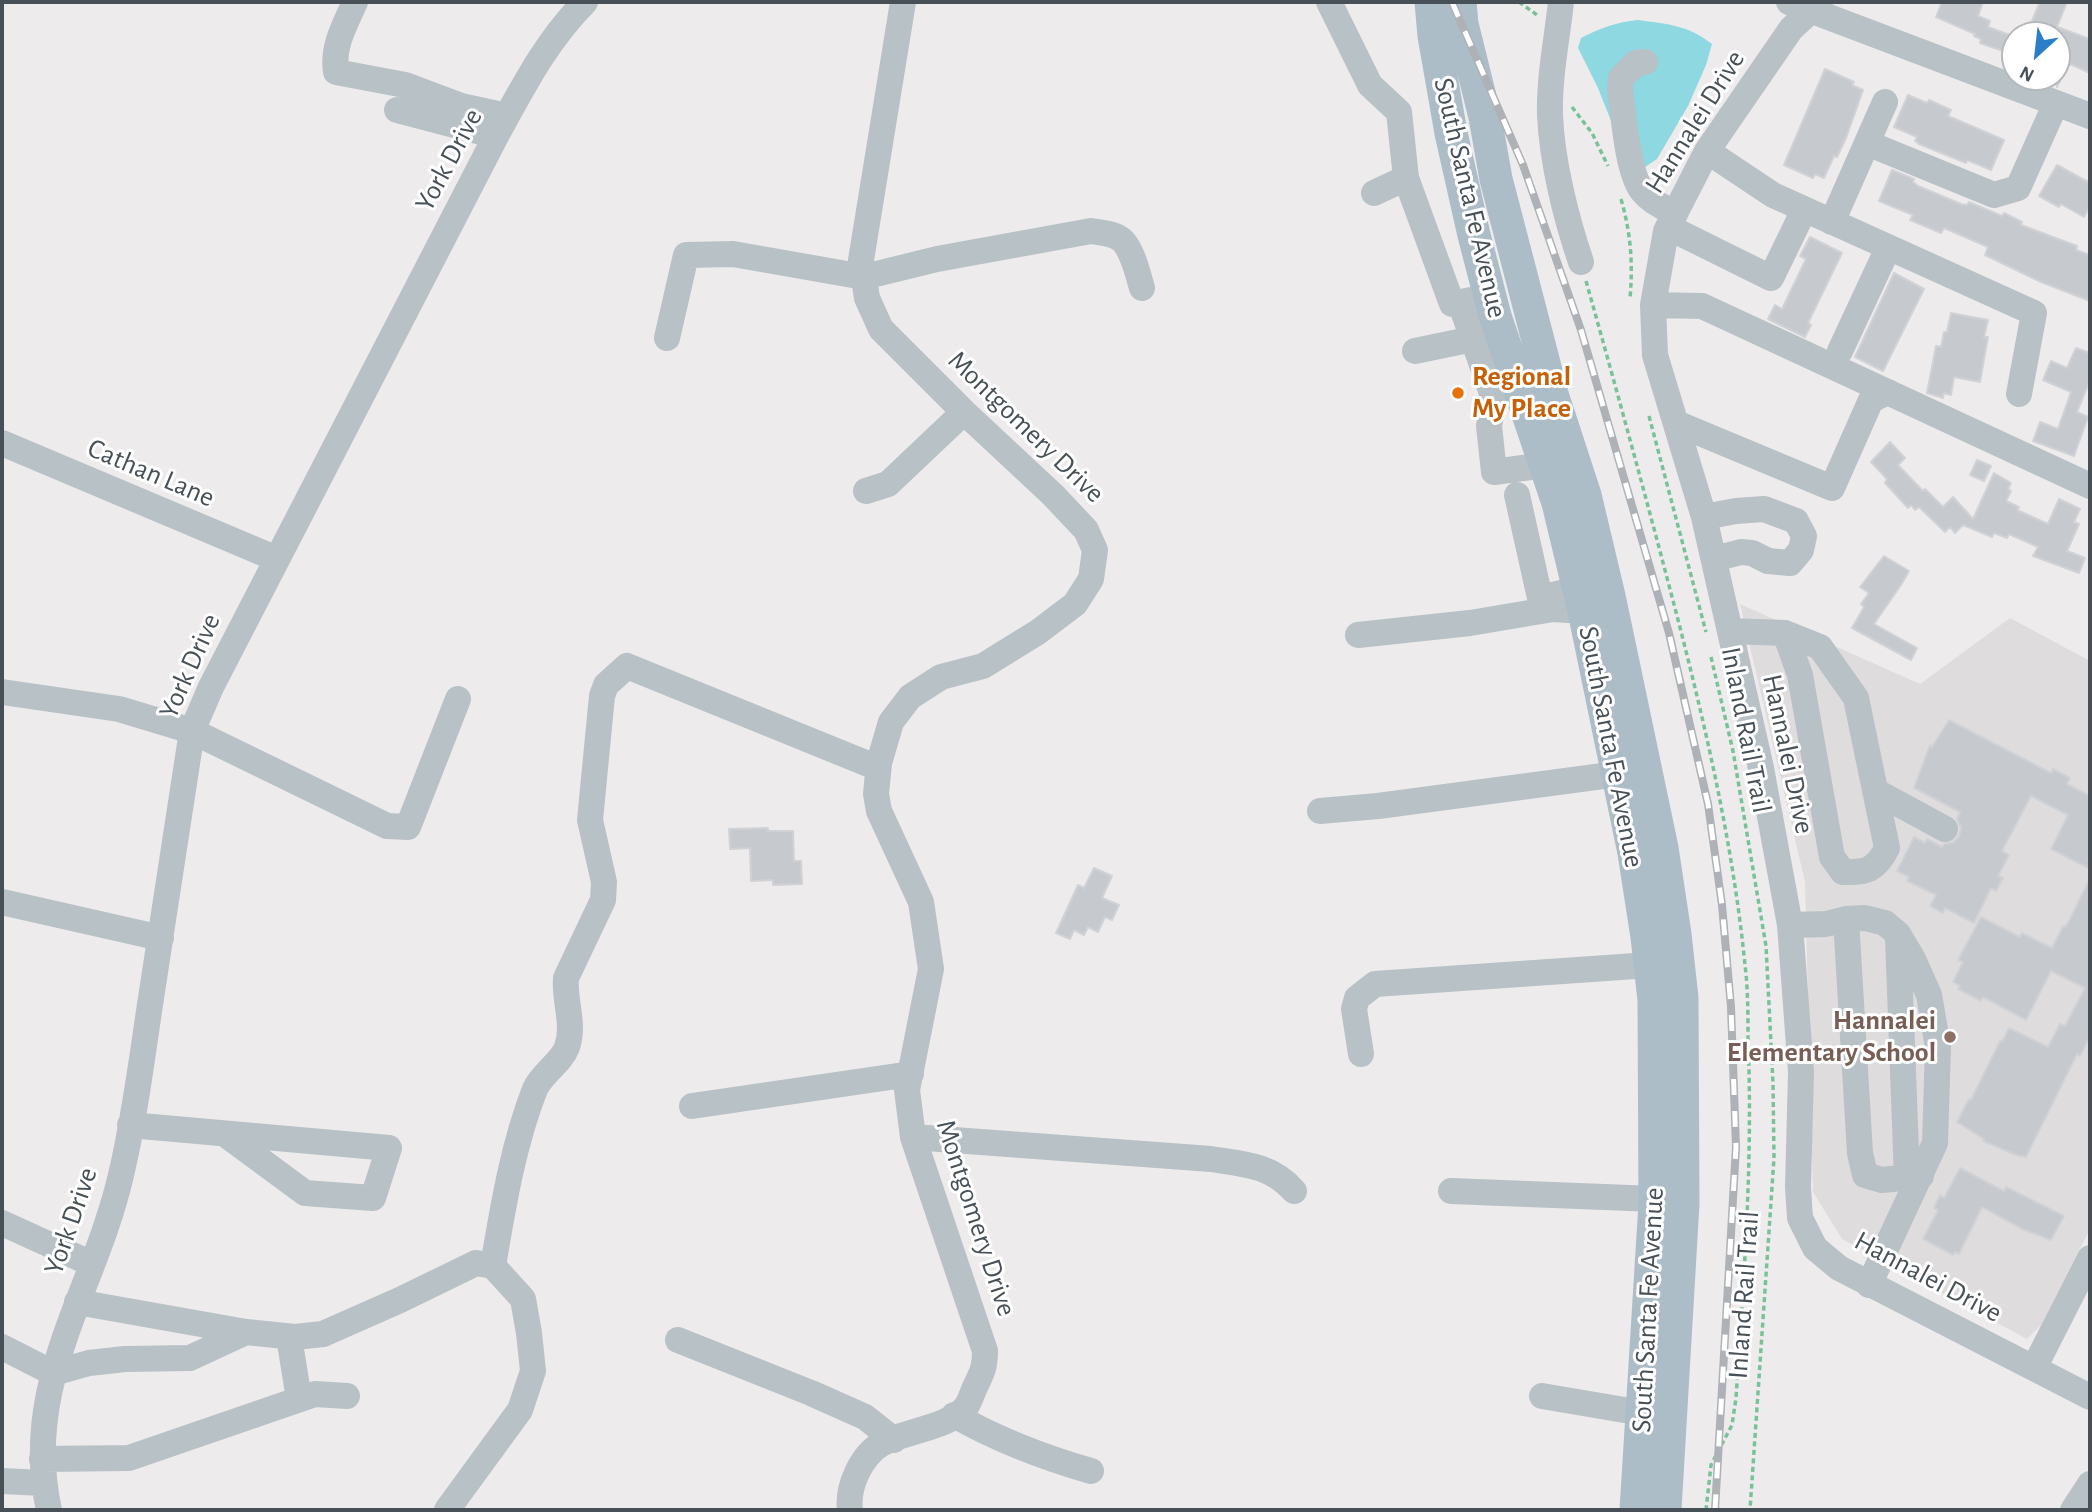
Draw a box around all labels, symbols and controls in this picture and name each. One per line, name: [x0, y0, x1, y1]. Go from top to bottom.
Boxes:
north arrow: [2001, 21, 2071, 91]
street label: Hannalei Drive: [1638, 44, 1752, 200]
text: N: [2017, 62, 2037, 85]
street label: South Santa Fe Avenue: [1426, 75, 1514, 321]
street label: York Drive: [408, 103, 490, 217]
street label: Montgomery Drive: [941, 344, 1111, 510]
place label: Regional My Place: [1472, 360, 1571, 426]
marker: Regional My Place: [1450, 385, 1466, 401]
street label: Cathan Lane: [83, 431, 219, 515]
street label: York Drive: [152, 608, 228, 724]
street label: South Santa Fe Avenue: [1571, 623, 1651, 871]
street label: Inland Rail Trail: [1713, 644, 1779, 816]
street label: Hannalei Drive: [1755, 671, 1821, 837]
place label: Hannalei Elementary School: [1727, 1004, 1936, 1070]
marker: Hannalei Elementary School: [1942, 1029, 1958, 1045]
street label: Montgomery Drive: [928, 1116, 1024, 1320]
street label: York Drive: [37, 1163, 105, 1279]
street label: South Santa Fe Avenue: [1625, 1187, 1671, 1433]
street label: Inland Rail Trail: [1721, 1210, 1767, 1380]
street label: Hannalei Drive: [1848, 1224, 2008, 1330]

